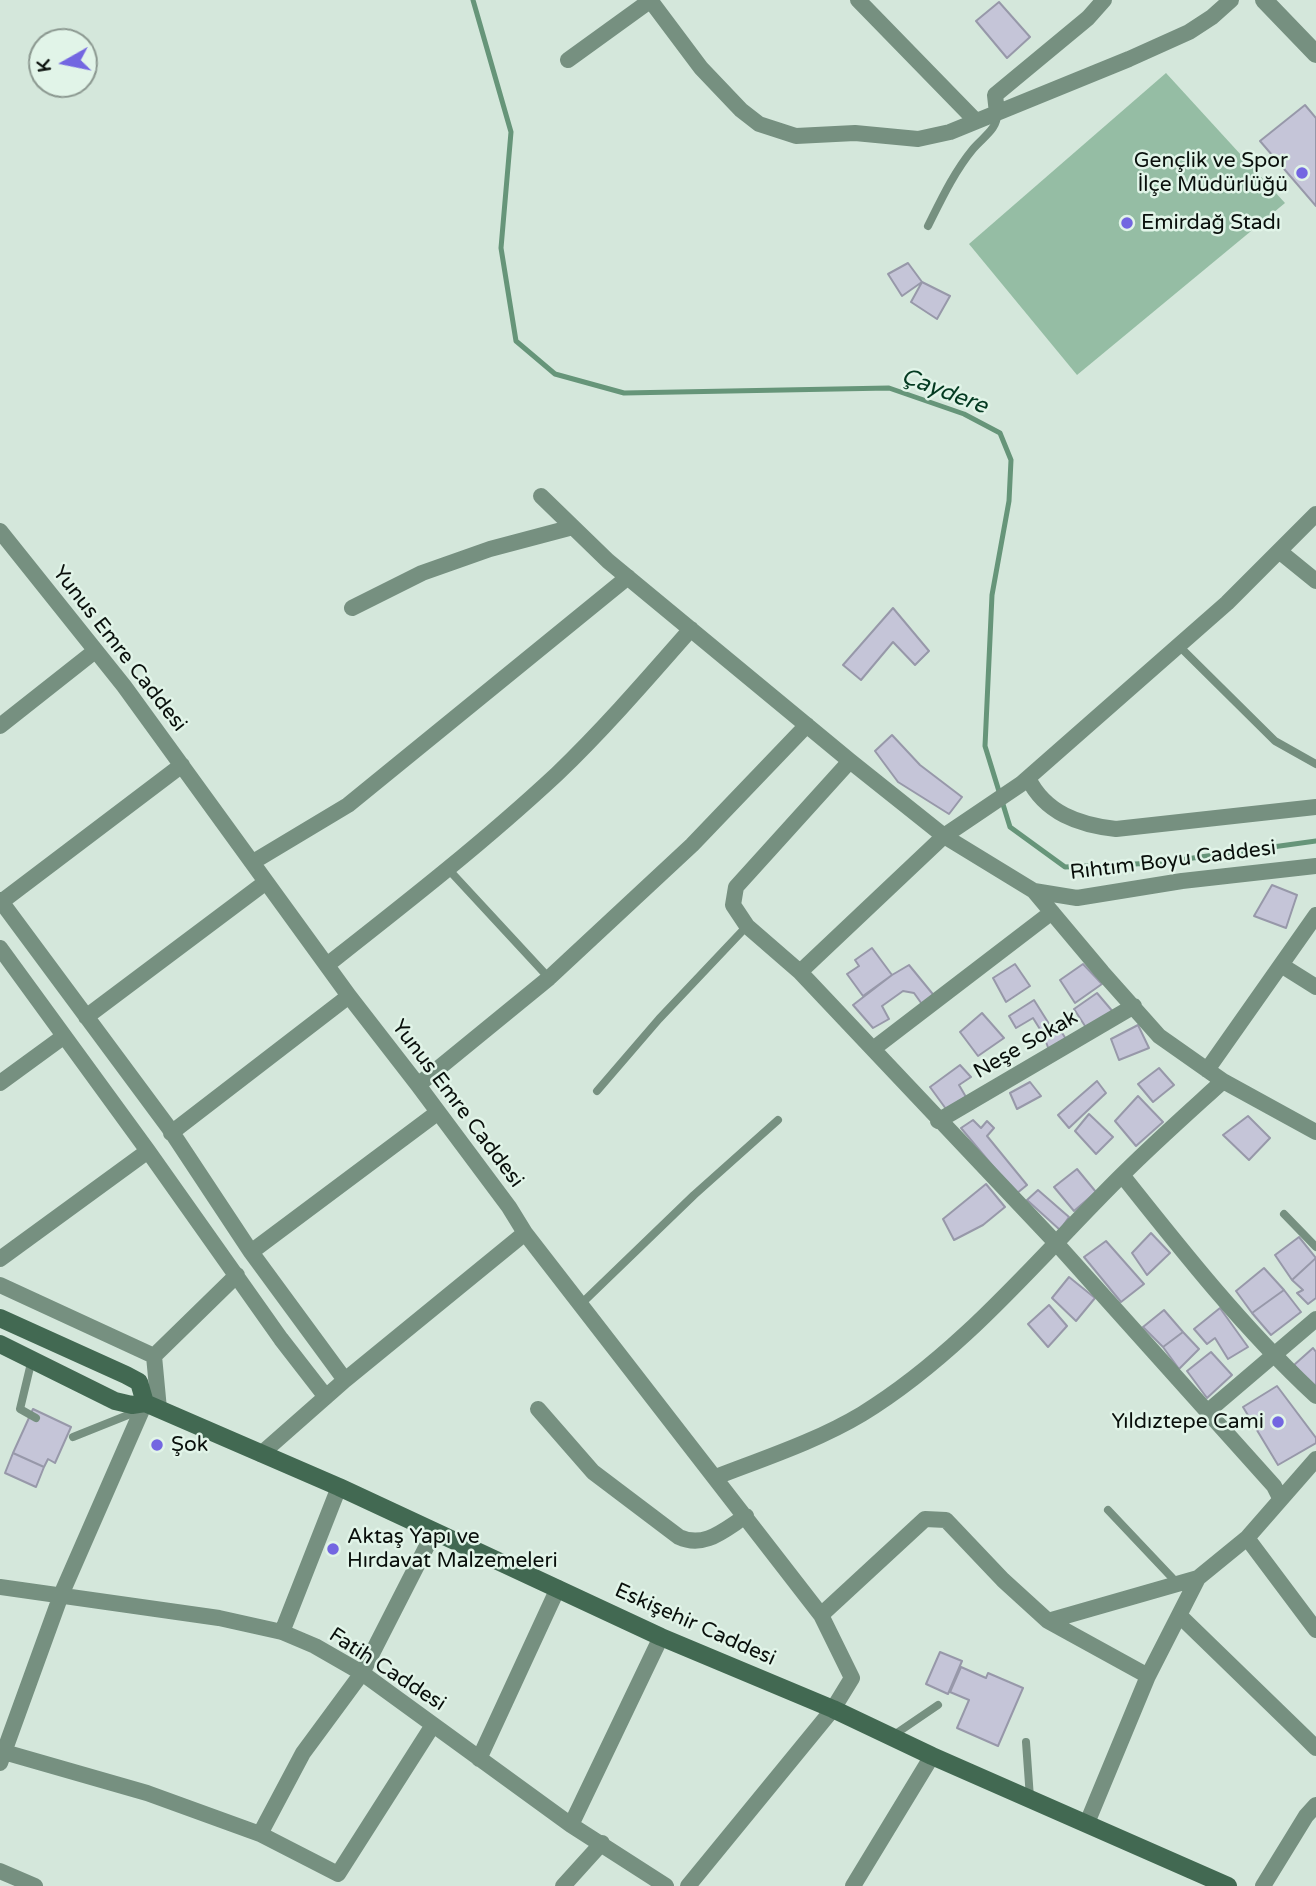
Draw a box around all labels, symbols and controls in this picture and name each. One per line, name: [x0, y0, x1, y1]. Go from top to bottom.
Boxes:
north arrow: [28, 28, 98, 98]
text: K: [32, 58, 56, 74]
place label: Gençlik ve Spor İlçe Müdürlüğü: [1134, 148, 1288, 198]
marker: Gençlik ve Spor İlçe Müdürlüğü: [1294, 165, 1310, 181]
place label: Emirdağ Stadı: [1141, 210, 1281, 236]
marker: Emirdağ Stadı: [1119, 215, 1135, 231]
water label: Çaydere: [897, 363, 991, 421]
street label: Yunus Emre Caddesi: [46, 561, 192, 737]
street label: Rıhtım Boyu Caddesi: [1069, 836, 1277, 886]
street label: Neşe Sokak: [969, 1005, 1083, 1085]
street label: Yunus Emre Caddesi: [386, 1015, 528, 1193]
place label: Yıldıztepe Cami: [1111, 1409, 1264, 1435]
marker: Yıldıztepe Cami: [1270, 1414, 1286, 1430]
place label: Şok: [171, 1432, 208, 1458]
marker: Şok: [149, 1437, 165, 1453]
place label: Aktaş Yapı ve Hırdavat Malzemeleri: [347, 1524, 558, 1574]
marker: Aktaş Yapı ve Hırdavat Malzemeleri: [325, 1541, 341, 1557]
street label: Eskişehir Caddesi: [611, 1578, 779, 1672]
street label: Fatih Caddesi: [324, 1623, 450, 1717]

